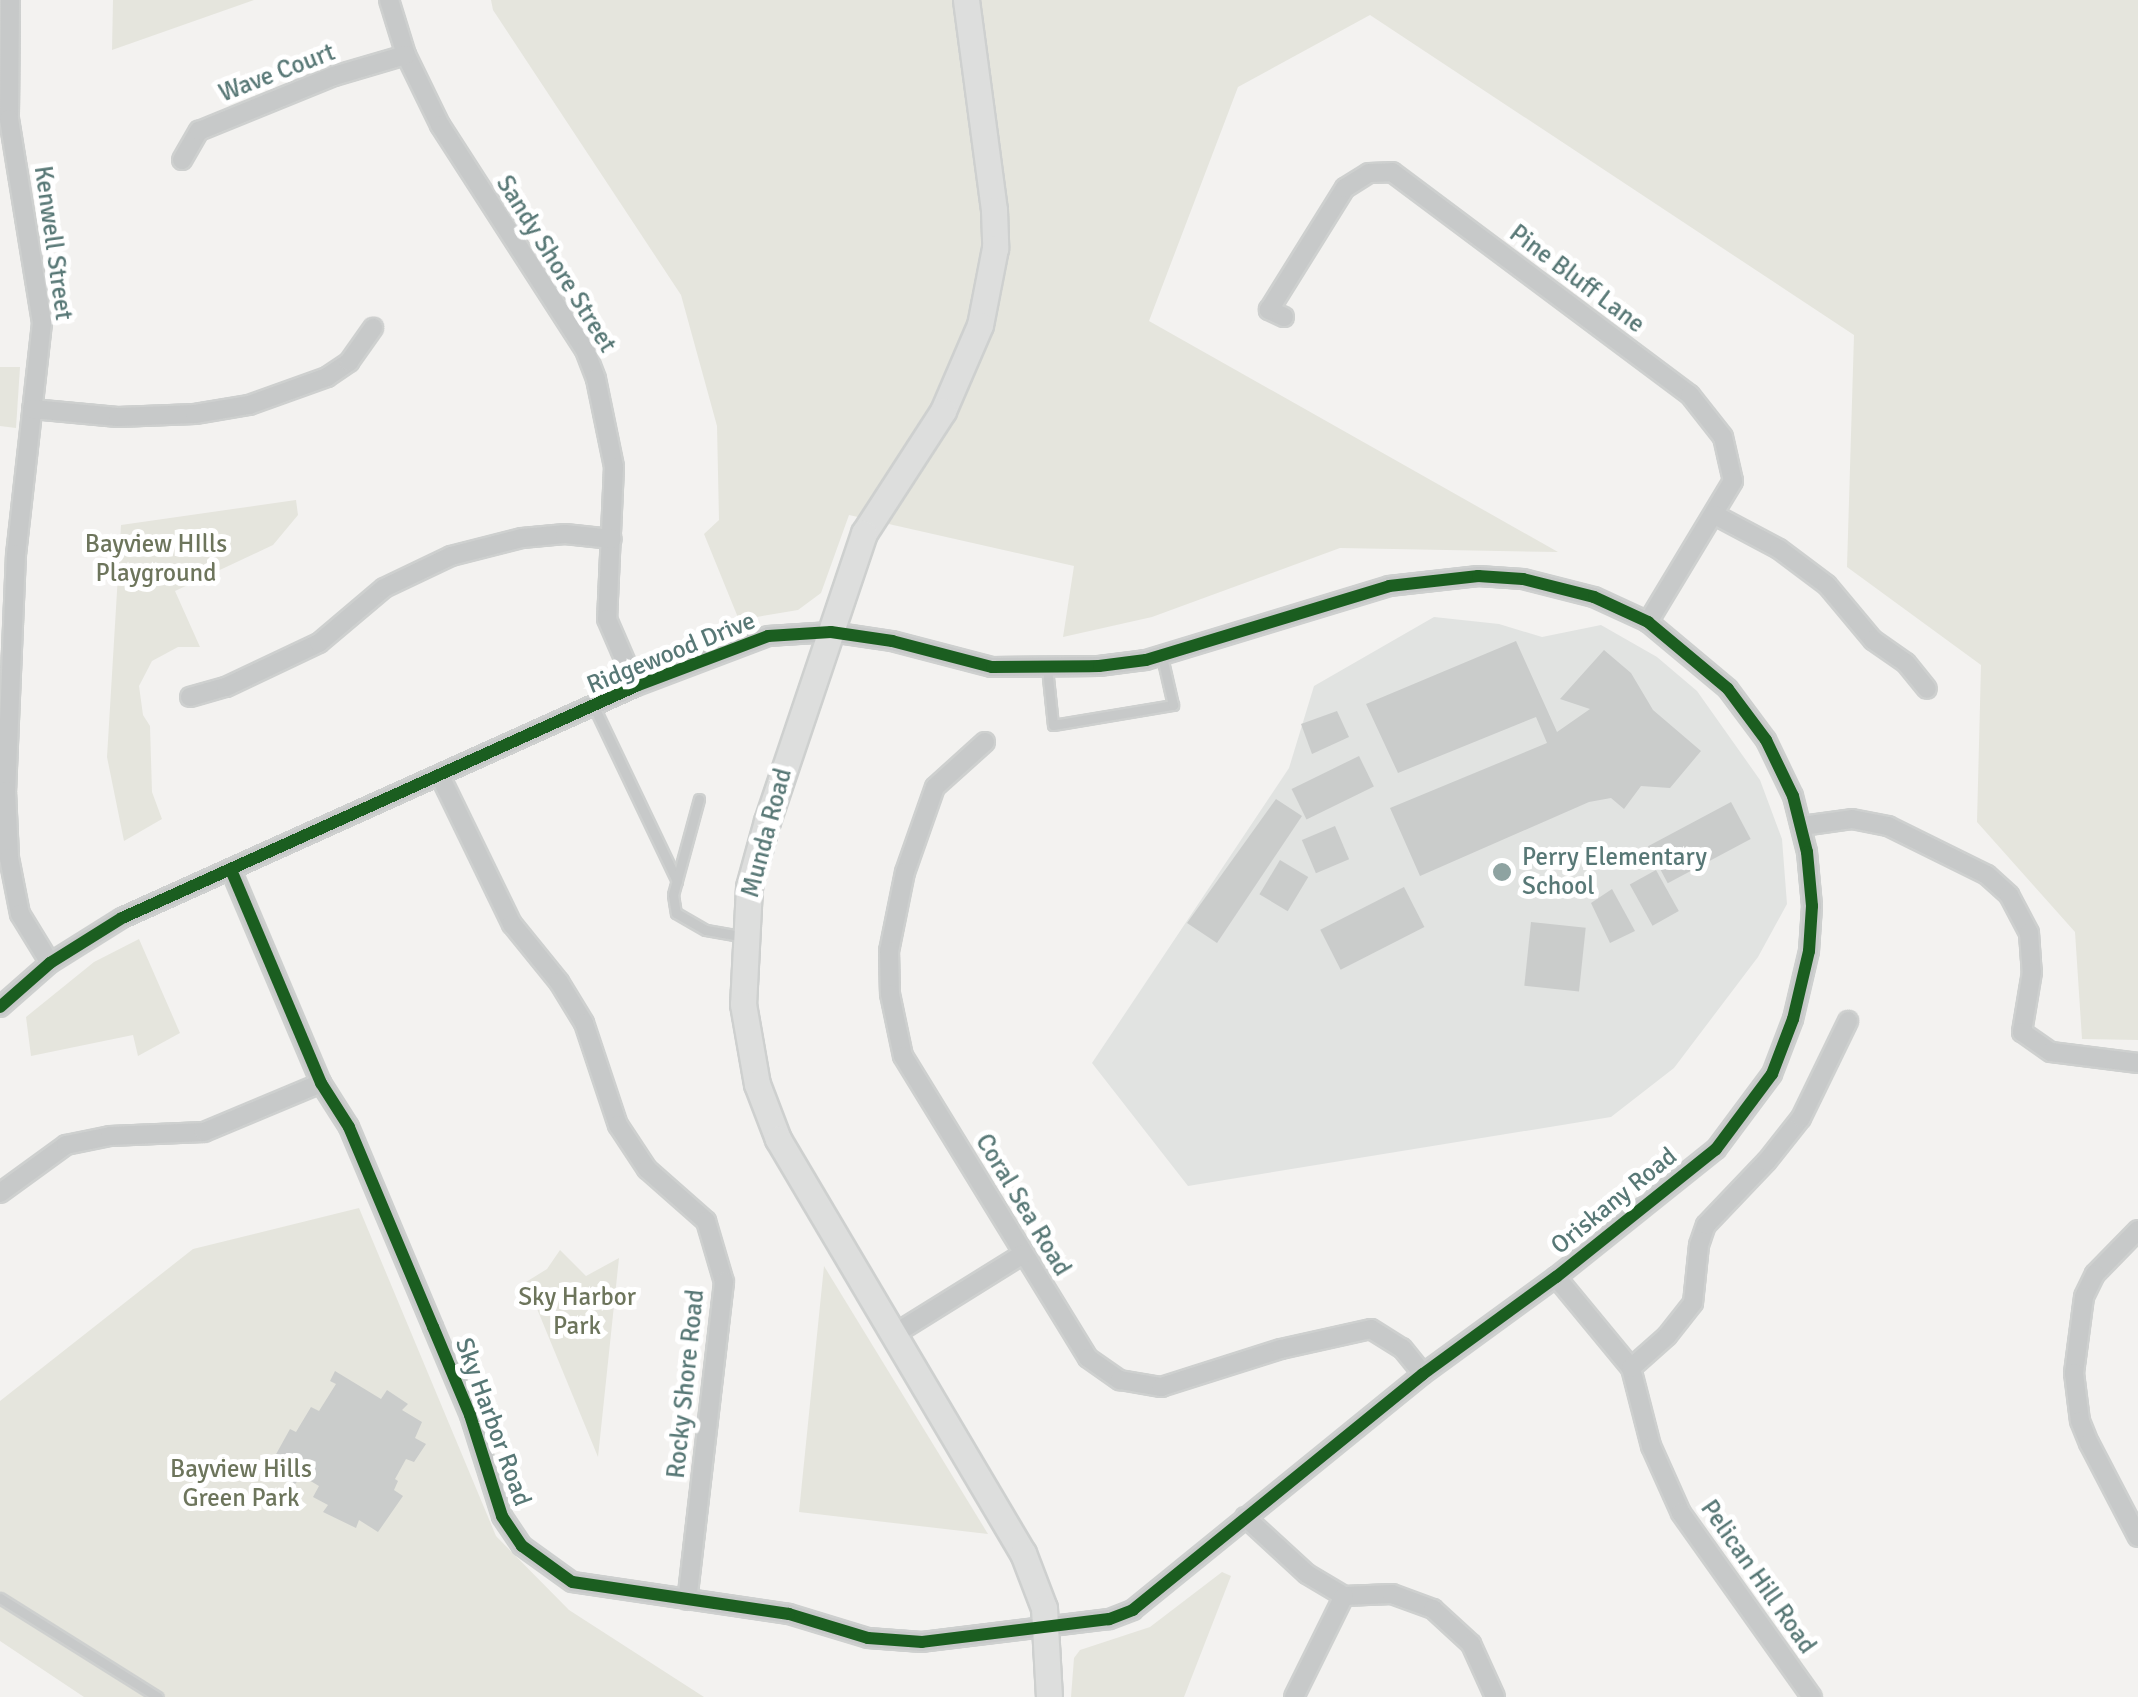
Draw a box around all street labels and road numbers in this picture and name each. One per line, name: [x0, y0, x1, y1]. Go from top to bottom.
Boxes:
street label: Wave Court: [215, 37, 339, 109]
street label: Kenwell Street: [27, 164, 79, 322]
street label: Sandy Shore Street: [489, 170, 623, 358]
street label: Pine Bluff Lane: [1503, 218, 1651, 340]
street label: Ridgewood Drive: [582, 606, 760, 700]
street label: Munda Road: [735, 765, 799, 901]
street label: Coral Sea Road: [969, 1128, 1077, 1282]
street label: Oriskany Road: [1545, 1141, 1683, 1261]
street label: Rocky Shore Road: [661, 1288, 711, 1480]
street label: Sky Harbor Road: [449, 1334, 537, 1510]
street label: Pelican Hill Road: [1694, 1494, 1822, 1660]

